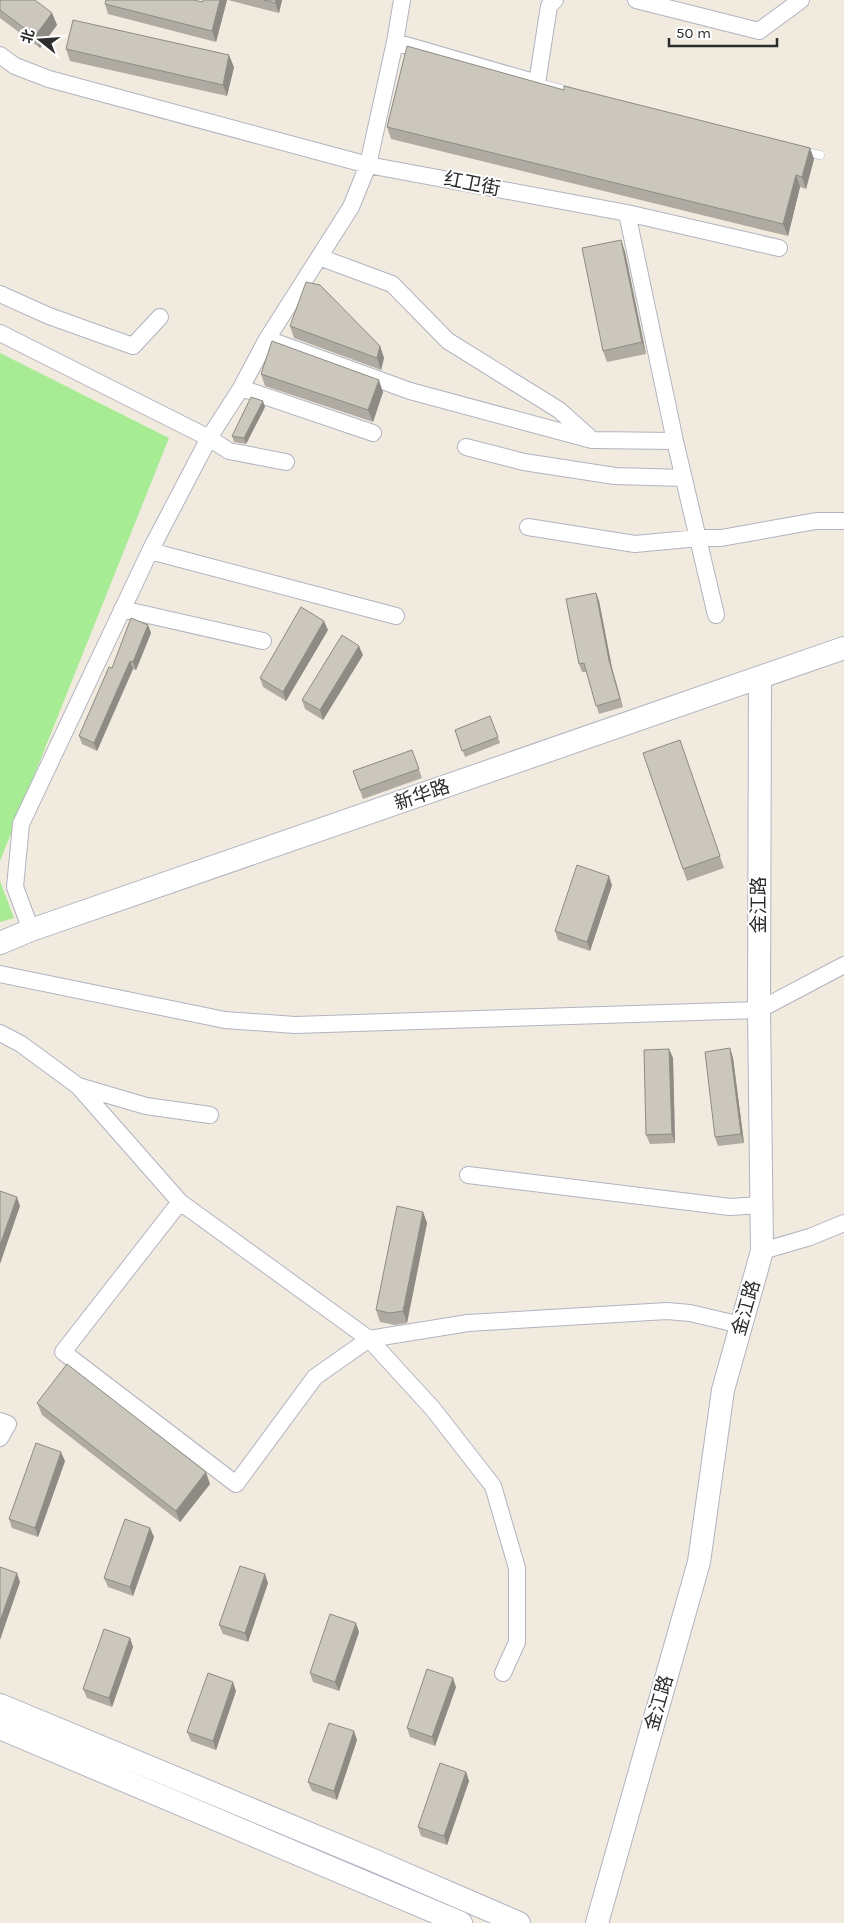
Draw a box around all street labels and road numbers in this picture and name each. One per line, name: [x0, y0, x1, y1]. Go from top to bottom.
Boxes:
street label: 红卫街: [442, 168, 502, 200]
street label: 新华路: [391, 775, 453, 815]
street label: 金江路: [748, 876, 770, 934]
street label: 金江路: [728, 1278, 764, 1338]
street label: 金江路: [641, 1673, 677, 1733]

